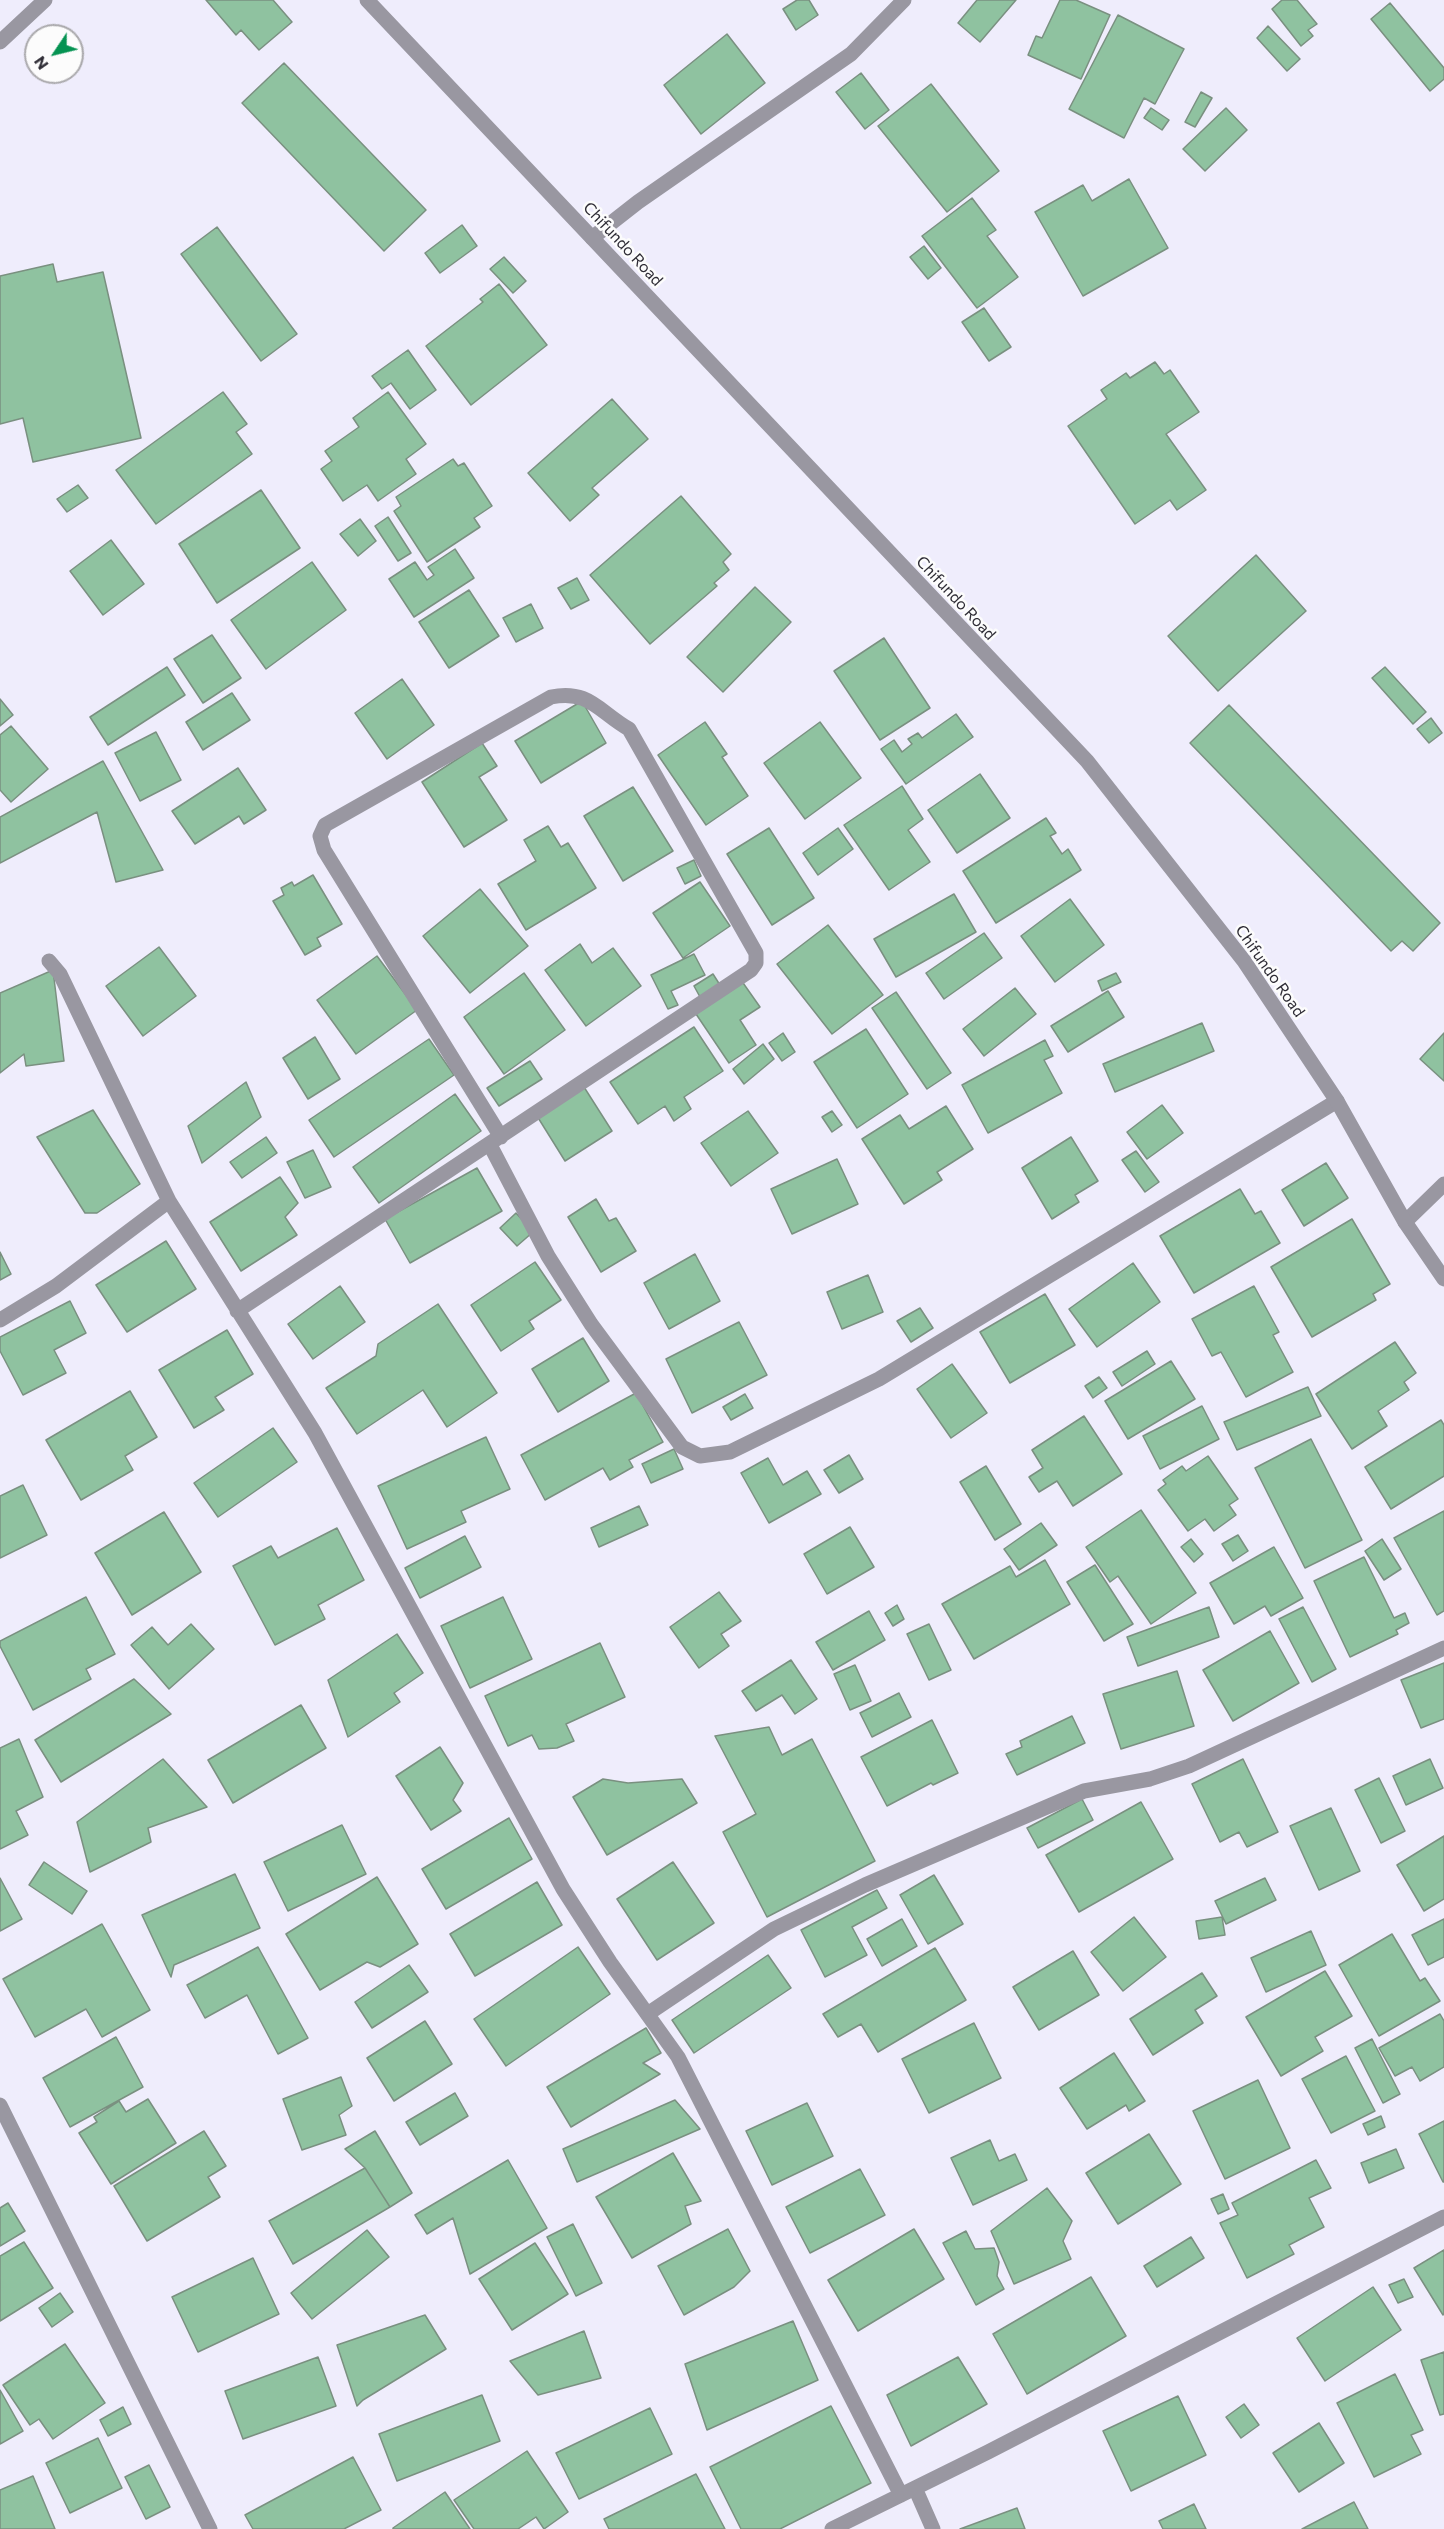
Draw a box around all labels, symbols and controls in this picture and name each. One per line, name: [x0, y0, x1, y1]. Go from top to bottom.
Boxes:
north arrow: [24, 24, 84, 84]
text: N: [29, 53, 52, 74]
street label: Chifundo Road: [579, 198, 667, 290]
street label: Chifundo Road: [912, 552, 1000, 644]
street label: Chifundo Road: [1231, 921, 1309, 1021]

